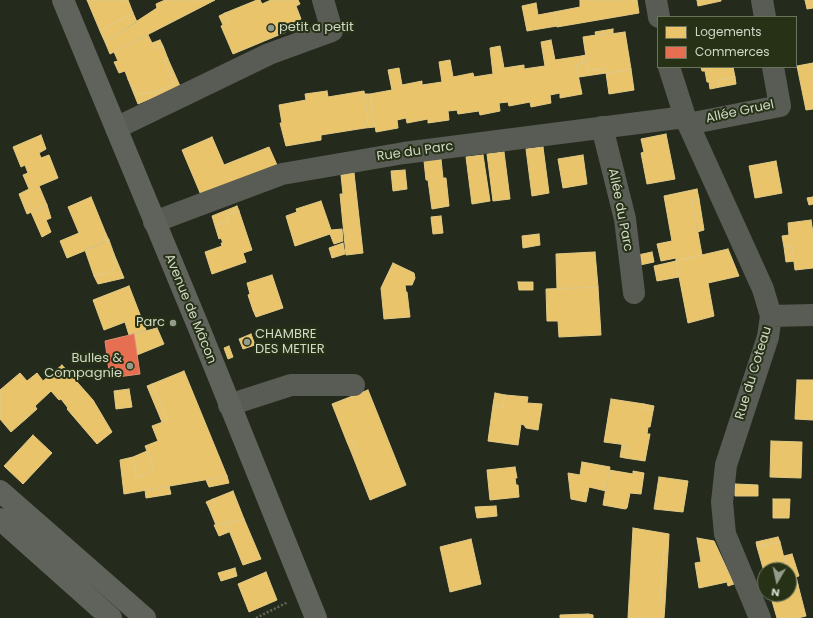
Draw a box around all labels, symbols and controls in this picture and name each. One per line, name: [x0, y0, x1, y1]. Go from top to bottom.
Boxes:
legend: [657, 16, 797, 68]
place label: petit a petit: [279, 20, 354, 36]
marker: petit a petit: [266, 23, 276, 33]
text: Logements: [695, 23, 762, 40]
text: Commerces: [695, 43, 770, 60]
street label: Allée Gruel: [704, 97, 776, 127]
street label: Rue du Parc: [376, 139, 454, 165]
street label: Allée du Parc: [604, 167, 636, 253]
street label: Avenue de Mâcon: [161, 252, 219, 366]
place label: Parc: [136, 315, 165, 331]
marker: Parc: [168, 318, 178, 328]
street label: Rue du Coteau: [732, 325, 776, 421]
place label: CHAMBRE DES METIER: [255, 327, 325, 358]
marker: CHAMBRE DES METIER: [242, 337, 252, 347]
place label: Bulles & Compagnie: [44, 351, 122, 382]
marker: Bulles & Compagnie: [125, 361, 135, 371]
north arrow: [757, 562, 797, 602]
text: N: [770, 584, 781, 601]

